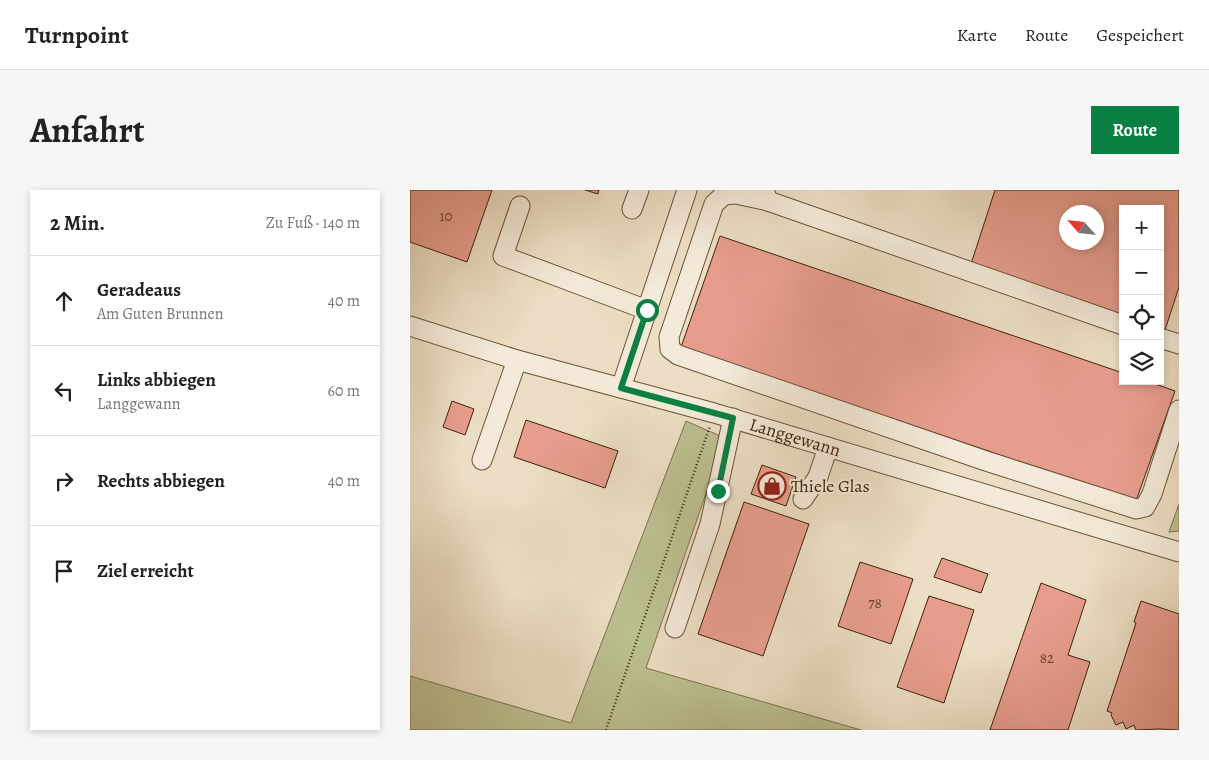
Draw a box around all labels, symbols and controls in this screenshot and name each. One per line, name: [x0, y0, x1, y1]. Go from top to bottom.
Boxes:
text: Turnpoint: [25, 19, 129, 51]
text: Karte: [957, 23, 997, 47]
text: Route: [1025, 23, 1068, 47]
text: Gespeichert: [1096, 23, 1184, 47]
text: Anfahrt: [30, 106, 145, 154]
button: Route: [1091, 106, 1179, 154]
north arrow: [1059, 205, 1104, 250]
map controls: [1119, 205, 1164, 385]
button: +: [1119, 205, 1164, 250]
house number: 10: [439, 206, 453, 226]
text: 2 Min.: [50, 209, 105, 237]
text: Zu Fuß · 140 m: [266, 212, 360, 234]
button: −: [1119, 250, 1164, 295]
text: Geradeaus: [97, 277, 181, 303]
icon: ahead: [50, 287, 78, 315]
text: 40 m: [328, 290, 360, 312]
button: locate: [1119, 295, 1164, 340]
route start: [636, 299, 659, 322]
text: Am Guten Brunnen: [97, 303, 224, 325]
button: layers: [1119, 340, 1164, 385]
text: Links abbiegen: [97, 367, 216, 393]
icon: left: [50, 377, 78, 405]
text: 60 m: [328, 380, 360, 402]
text: Langgewann: [97, 393, 181, 415]
street label: Langgewann: [747, 412, 844, 462]
icon: right: [50, 467, 78, 495]
text: Rechts abbiegen: [97, 468, 225, 494]
text: 40 m: [328, 470, 360, 492]
shop icon: Thiele Glas: [757, 471, 787, 501]
place label: Thiele Glas: [791, 474, 870, 498]
route end: [707, 480, 730, 503]
icon: arrive: [50, 557, 78, 585]
text: Ziel erreicht: [97, 558, 194, 584]
house number: 78: [868, 593, 882, 613]
house number: 82: [1040, 648, 1054, 668]

